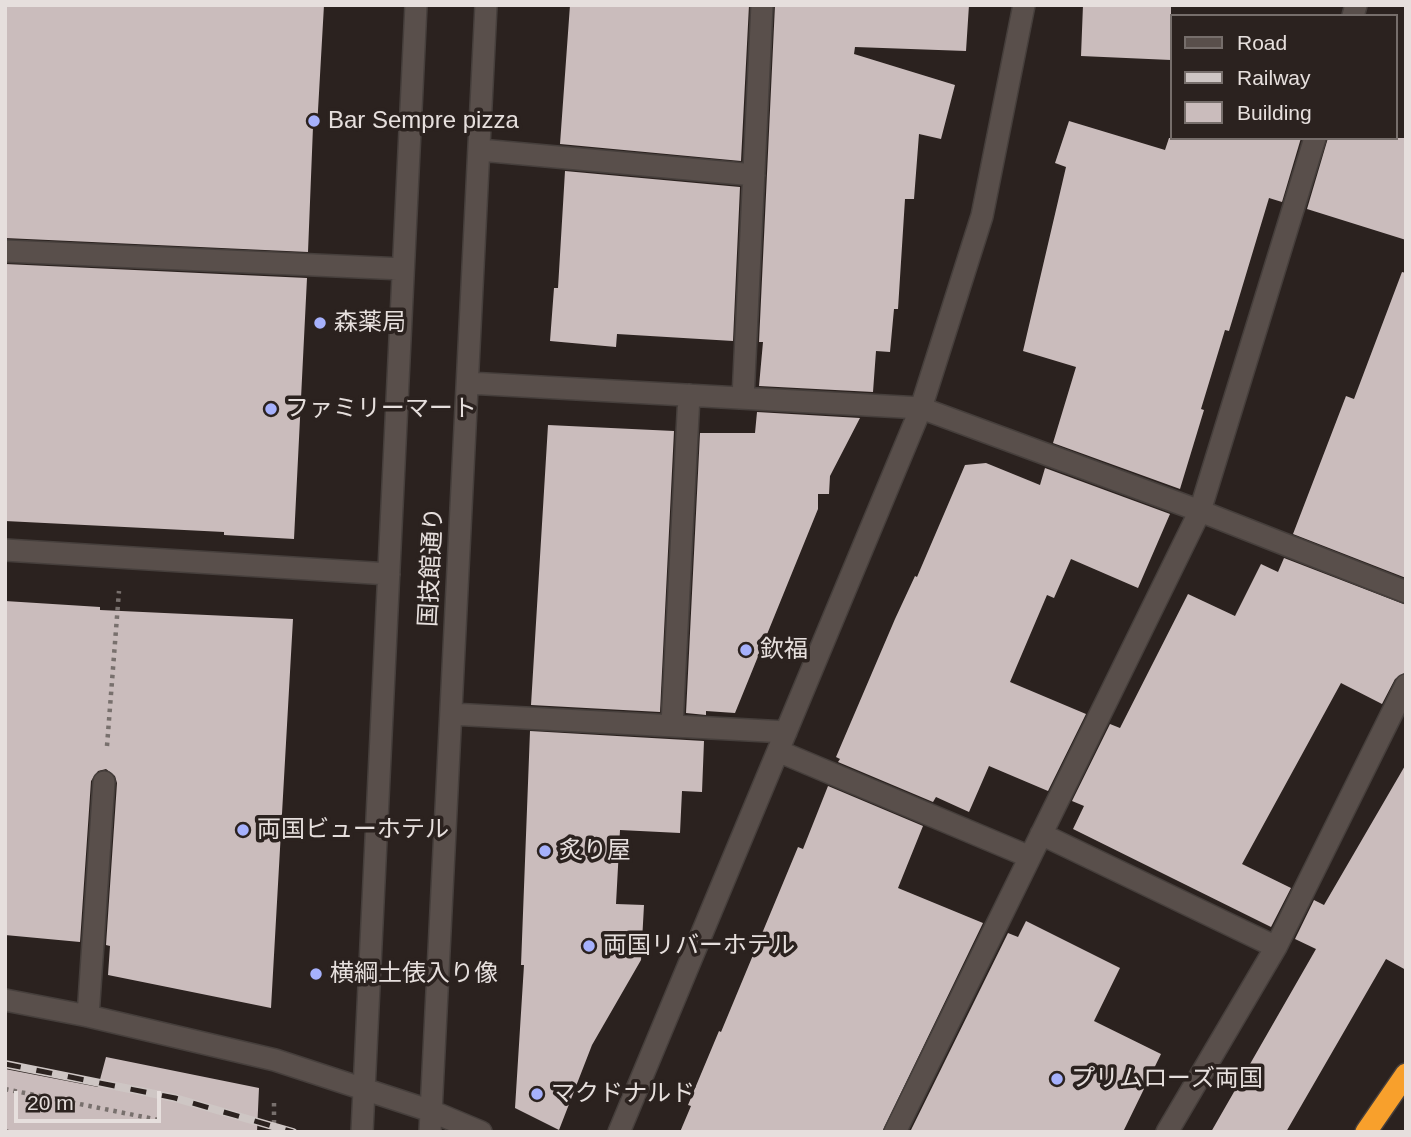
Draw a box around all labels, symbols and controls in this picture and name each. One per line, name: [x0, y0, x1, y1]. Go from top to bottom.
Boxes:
legend: [1170, 14, 1397, 140]
text: Road: [1237, 31, 1287, 54]
text: Railway: [1237, 66, 1311, 89]
text: Building: [1237, 101, 1312, 124]
place label: Bar Sempre pizza: [328, 107, 519, 135]
marker: Bar Sempre pizza: [306, 113, 322, 129]
place label: 森薬局: [334, 309, 406, 337]
marker: 森薬局: [312, 315, 328, 331]
place label: ファミリーマート: [285, 395, 477, 423]
marker: ファミリーマート: [263, 401, 279, 417]
street label: 国技館通り: [414, 506, 450, 628]
place label: 欽福: [760, 636, 808, 664]
marker: 欽福: [738, 642, 754, 658]
place label: 両国ビューホテル: [257, 816, 449, 844]
marker: 両国ビューホテル: [235, 822, 251, 838]
place label: 炙り屋: [559, 837, 631, 865]
marker: 炙り屋: [537, 843, 553, 859]
place label: 両国リバーホテル: [603, 932, 795, 960]
marker: 両国リバーホテル: [581, 938, 597, 954]
place label: 横綱土俵入り像: [330, 960, 498, 988]
marker: 横綱土俵入り像: [308, 966, 324, 982]
place label: プリムローズ両国: [1071, 1065, 1263, 1093]
marker: プリムローズ両国: [1049, 1071, 1065, 1087]
scale bar: [18, 1078, 164, 1122]
place label: マクドナルド: [551, 1080, 695, 1108]
marker: マクドナルド: [529, 1086, 545, 1102]
text: 20 m: [27, 1091, 74, 1114]

